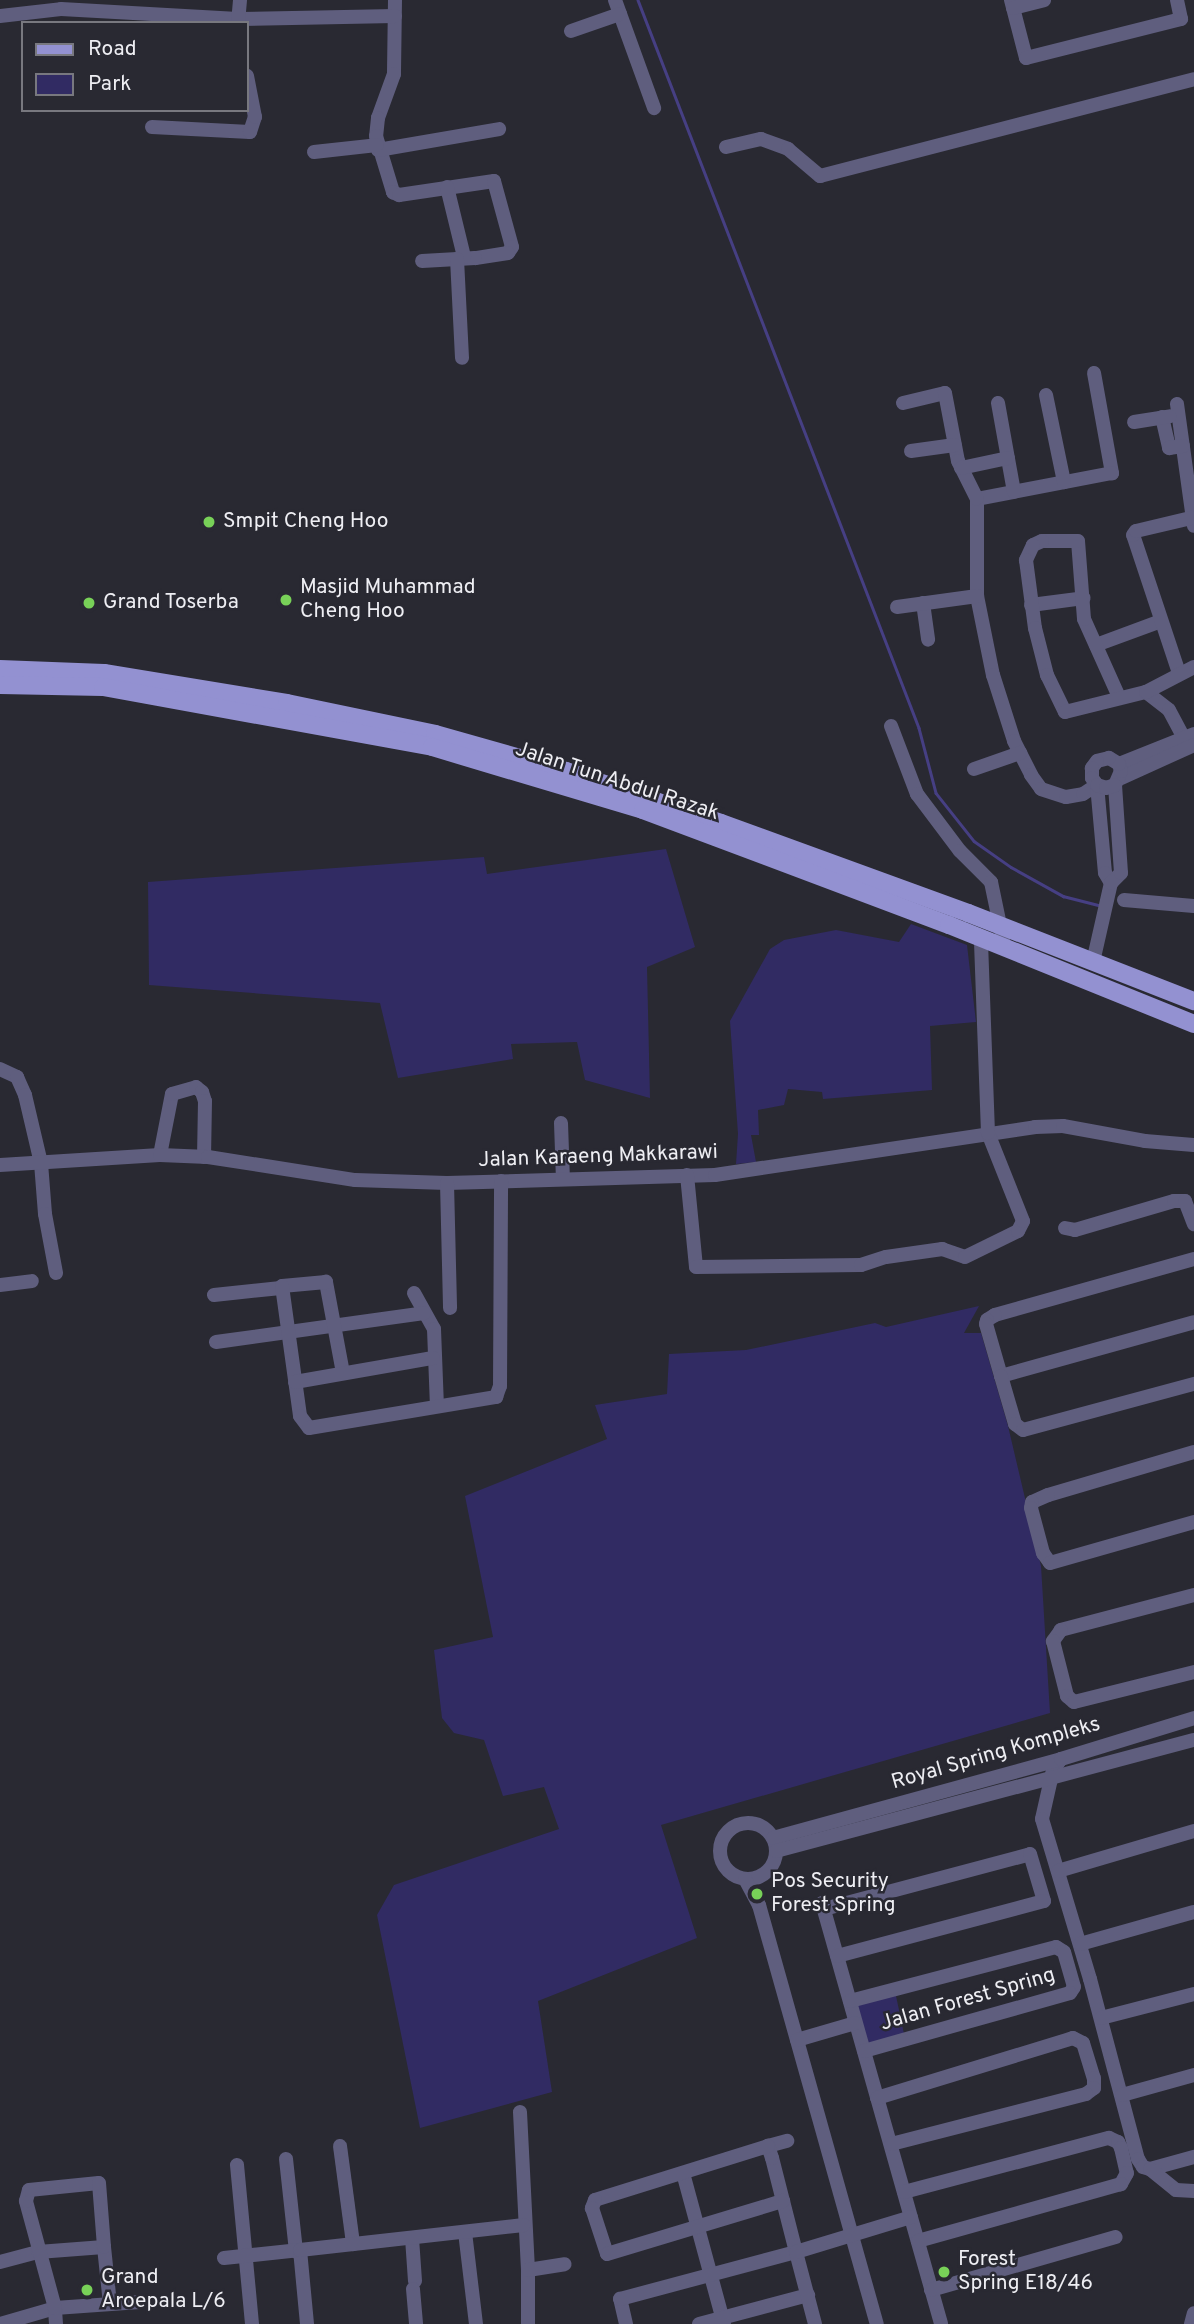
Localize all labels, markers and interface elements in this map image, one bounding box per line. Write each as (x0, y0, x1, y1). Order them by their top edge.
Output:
legend (21, 21, 248, 112)
text: Road (88, 36, 137, 63)
text: Park (88, 71, 131, 98)
place label: Smpit Cheng Hoo (223, 509, 388, 535)
marker: Smpit Cheng Hoo (201, 514, 217, 530)
place label: Masjid Muhammad Cheng Hoo (300, 575, 476, 625)
place label: Grand Toserba (103, 590, 240, 616)
marker: Masjid Muhammad Cheng Hoo (278, 592, 294, 608)
marker: Grand Toserba (81, 595, 97, 611)
street label: Jalan Tun Abdul Razak (511, 737, 723, 827)
street label: Jalan Karaeng Makkarawi (478, 1140, 718, 1174)
street label: Royal Spring Kompleks (889, 1712, 1103, 1796)
place label: Pos Security Forest Spring (771, 1869, 896, 1919)
marker: Pos Security Forest Spring (749, 1886, 765, 1902)
street label: Jalan Forest Spring (878, 1963, 1058, 2037)
place label: Forest Spring E18/46 (958, 2247, 1093, 2297)
marker: Forest Spring E18/46 (936, 2264, 952, 2280)
place label: Grand Aroepala L/6 (101, 2265, 226, 2315)
marker: Grand Aroepala L/6 (79, 2282, 95, 2298)

